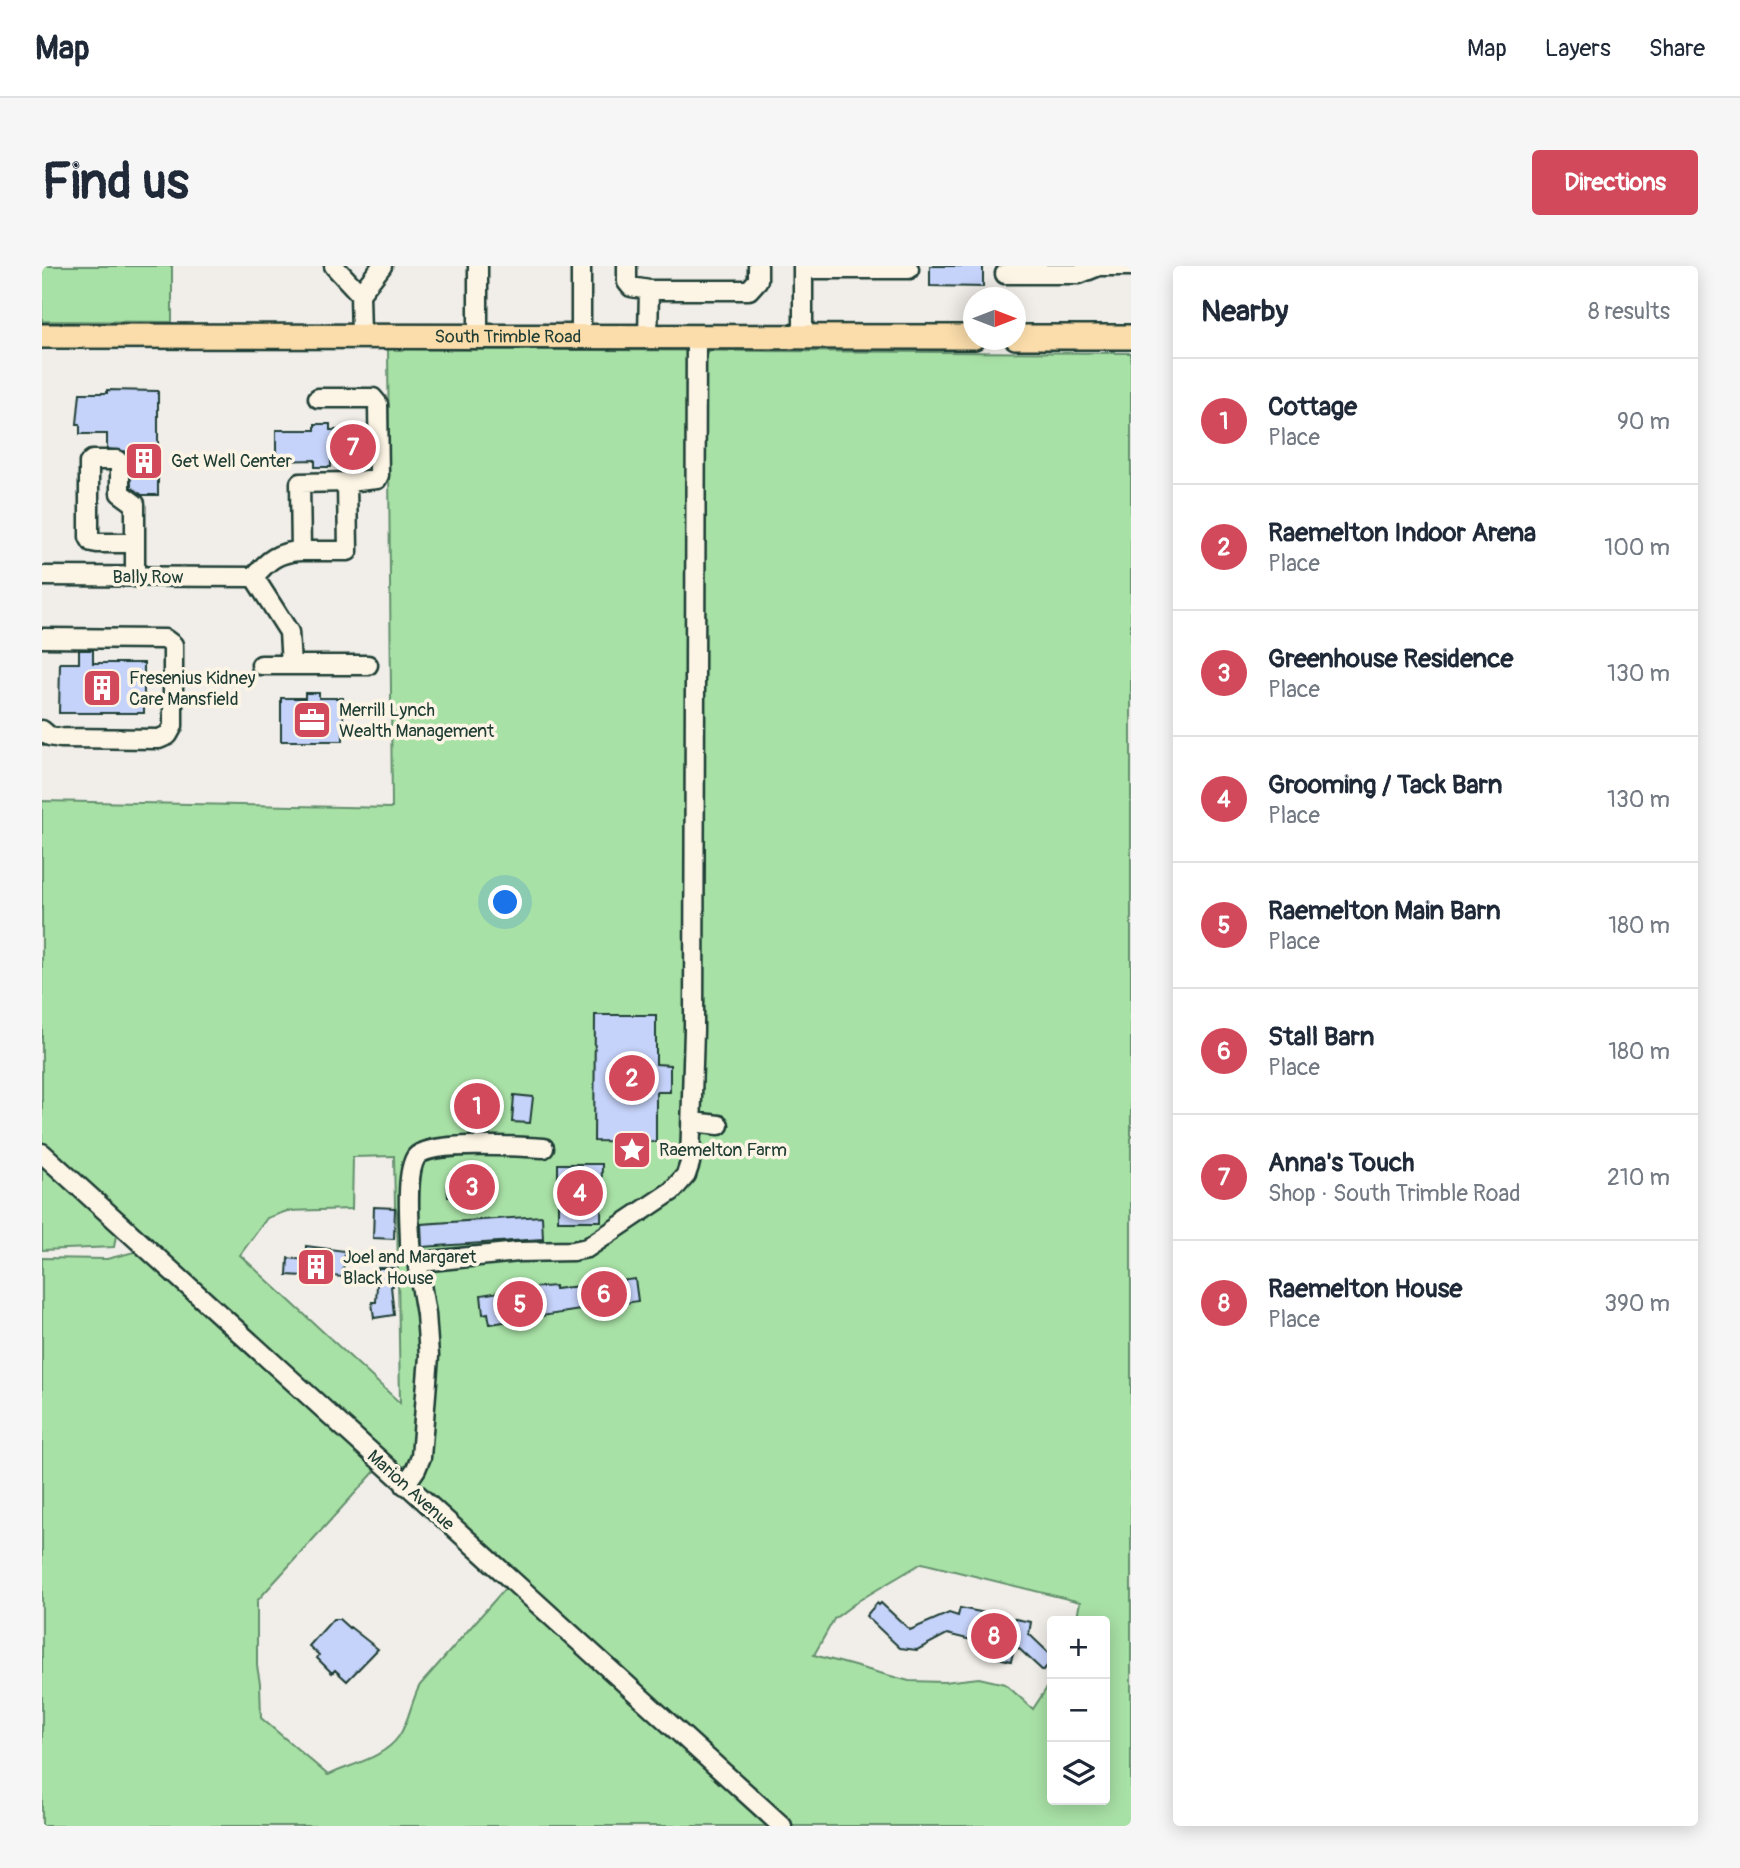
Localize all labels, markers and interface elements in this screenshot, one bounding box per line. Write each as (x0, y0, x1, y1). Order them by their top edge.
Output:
text: Map (35, 28, 90, 69)
text: Map (1467, 34, 1507, 63)
text: Layers (1545, 34, 1611, 63)
text: Share (1649, 34, 1705, 63)
button: Directions (1532, 150, 1698, 215)
text: Find us (42, 152, 189, 213)
north arrow (963, 287, 1026, 350)
text: Nearby (1201, 293, 1288, 330)
text: 8 results (1588, 297, 1670, 326)
street label: South Trimble Road (435, 325, 581, 349)
text: Cottage (1268, 391, 1357, 423)
text: 1 (1220, 407, 1229, 436)
text: 90 m (1617, 407, 1670, 436)
pin: 7 (330, 421, 376, 473)
text: Place (1268, 423, 1320, 452)
building icon: Get Well Center (123, 440, 165, 482)
place label: Get Well Center (171, 450, 292, 473)
text: Raemelton Indoor Arena (1268, 517, 1536, 549)
text: 2 (1218, 533, 1230, 562)
text: 100 m (1604, 533, 1670, 562)
text: Place (1268, 549, 1320, 578)
street label: Bally Row (113, 566, 183, 589)
text: Greenhouse Residence (1268, 643, 1513, 675)
text: 3 (1218, 659, 1230, 688)
text: 130 m (1607, 659, 1670, 688)
building icon: Fresenius Kidney Care Mansfield (81, 667, 123, 709)
place label: Fresenius Kidney Care Mansfield (129, 667, 256, 711)
text: Place (1268, 675, 1320, 704)
office icon: Merrill Lynch Wealth Management (291, 699, 333, 741)
place label: Merrill Lynch Wealth Management (339, 699, 495, 743)
text: Grooming / Tack Barn (1268, 769, 1502, 801)
text: 4 (1217, 785, 1231, 814)
text: 130 m (1607, 785, 1670, 814)
text: Place (1268, 801, 1320, 830)
your location (488, 885, 522, 919)
text: Raemelton Main Barn (1268, 895, 1501, 927)
text: 5 (1218, 911, 1230, 940)
text: 180 m (1608, 911, 1670, 940)
text: Place (1268, 927, 1320, 956)
text: Stall Barn (1268, 1021, 1375, 1053)
text: 6 (1217, 1037, 1231, 1066)
text: 180 m (1608, 1037, 1670, 1066)
pin: 2 (609, 1052, 655, 1104)
text: Place (1268, 1053, 1320, 1082)
pin: 1 (454, 1080, 500, 1132)
place icon: Raemelton Farm (611, 1129, 653, 1171)
place label: Raemelton Farm (659, 1139, 787, 1162)
text: Anna's Touch (1268, 1147, 1415, 1179)
pin: 3 (449, 1161, 495, 1213)
text: 7 (1218, 1163, 1230, 1192)
text: 210 m (1607, 1163, 1670, 1192)
pin: 4 (557, 1167, 603, 1219)
text: Shop · South Trimble Road (1268, 1179, 1520, 1208)
building icon: Joel and Margaret Black House (295, 1246, 337, 1288)
place label: Joel and Margaret Black House (343, 1246, 477, 1290)
pin: 6 (581, 1268, 627, 1320)
text: Raemelton House (1268, 1273, 1462, 1305)
pin: 5 (497, 1278, 543, 1330)
text: 8 (1218, 1289, 1230, 1318)
text: 390 m (1604, 1289, 1670, 1318)
text: Place (1268, 1305, 1320, 1334)
street label: Marion Avenue (362, 1445, 459, 1536)
pin: 8 (971, 1610, 1017, 1662)
map controls (1047, 1616, 1110, 1805)
button: + (1047, 1616, 1110, 1679)
button: − (1047, 1679, 1110, 1742)
button: layers (1047, 1742, 1110, 1805)

